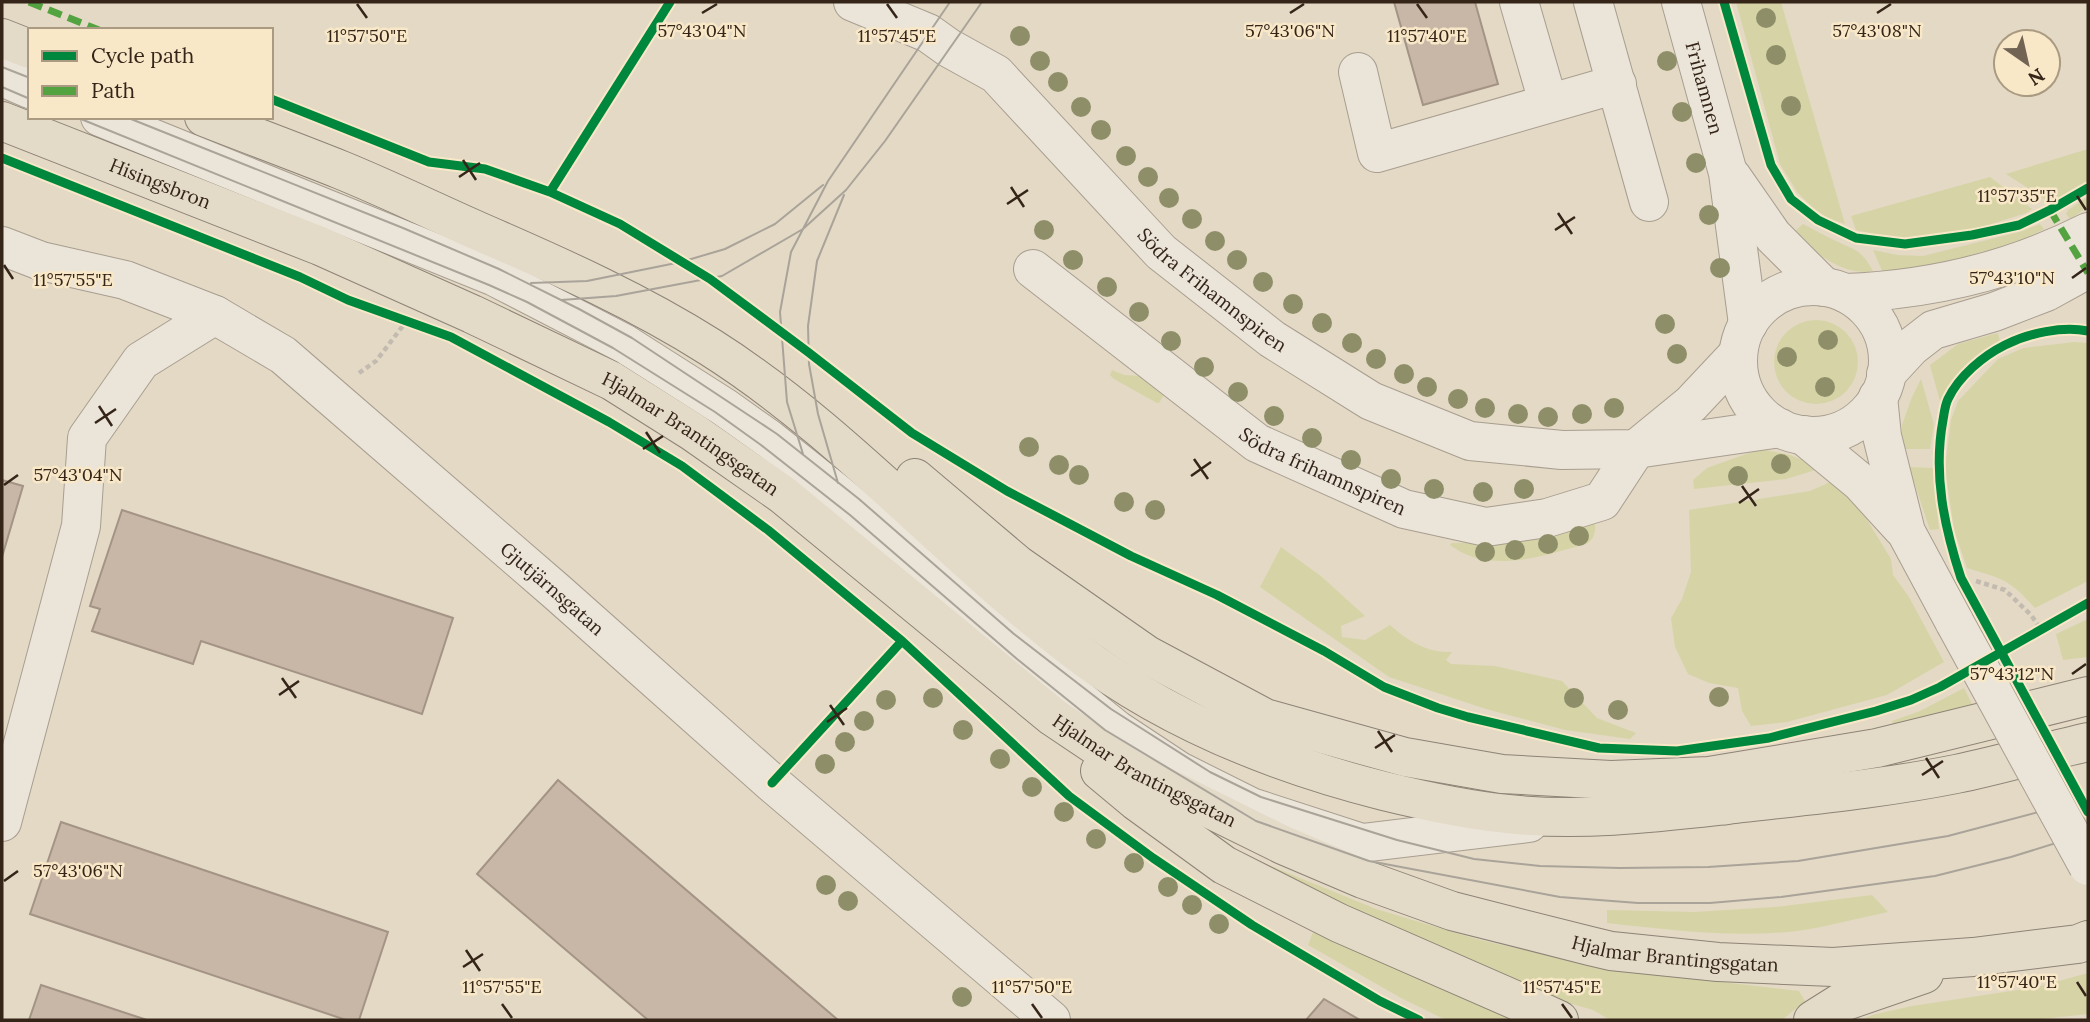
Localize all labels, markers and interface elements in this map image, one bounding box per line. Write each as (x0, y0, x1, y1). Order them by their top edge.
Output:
text: 57°43'04"N (657, 19, 747, 42)
text: 57°43'06"N (1245, 19, 1335, 42)
text: 57°43'08"N (1832, 19, 1922, 42)
text: 11°57'50"E (327, 24, 407, 47)
text: 11°57'45"E (858, 24, 936, 47)
text: 11°57'40"E (1387, 24, 1467, 47)
legend (28, 28, 273, 119)
north arrow (1992, 28, 2062, 98)
street label: Frihamnen (1680, 39, 1729, 137)
text: Cycle path (91, 42, 194, 69)
text: N (2023, 63, 2049, 91)
text: Path (91, 77, 135, 104)
street label: Hisingsbron (106, 152, 214, 214)
text: 11°57'35"E (1977, 184, 2057, 207)
street label: Södra Frihamnspiren (1132, 223, 1291, 357)
text: 57°43'10"N (1969, 266, 2055, 289)
text: 11°57'55"E (33, 268, 113, 291)
street label: Hjalmar Brantingsgatan (598, 366, 784, 501)
street label: Södra frihamnspiren (1234, 422, 1410, 520)
text: 57°43'04"N (33, 463, 123, 486)
street label: Gjutjärnsgatan (496, 537, 610, 641)
text: 57°43'12"N (1970, 662, 2054, 685)
street label: Hjalmar Brantingsgatan (1048, 708, 1241, 832)
text: 57°43'06"N (33, 859, 123, 882)
street label: Hjalmar Brantingsgatan (1569, 930, 1779, 977)
text: 11°57'40"E (1977, 970, 2057, 993)
text: 11°57'55"E (462, 975, 542, 998)
text: 11°57'50"E (992, 975, 1072, 998)
text: 11°57'45"E (1523, 975, 1601, 998)

